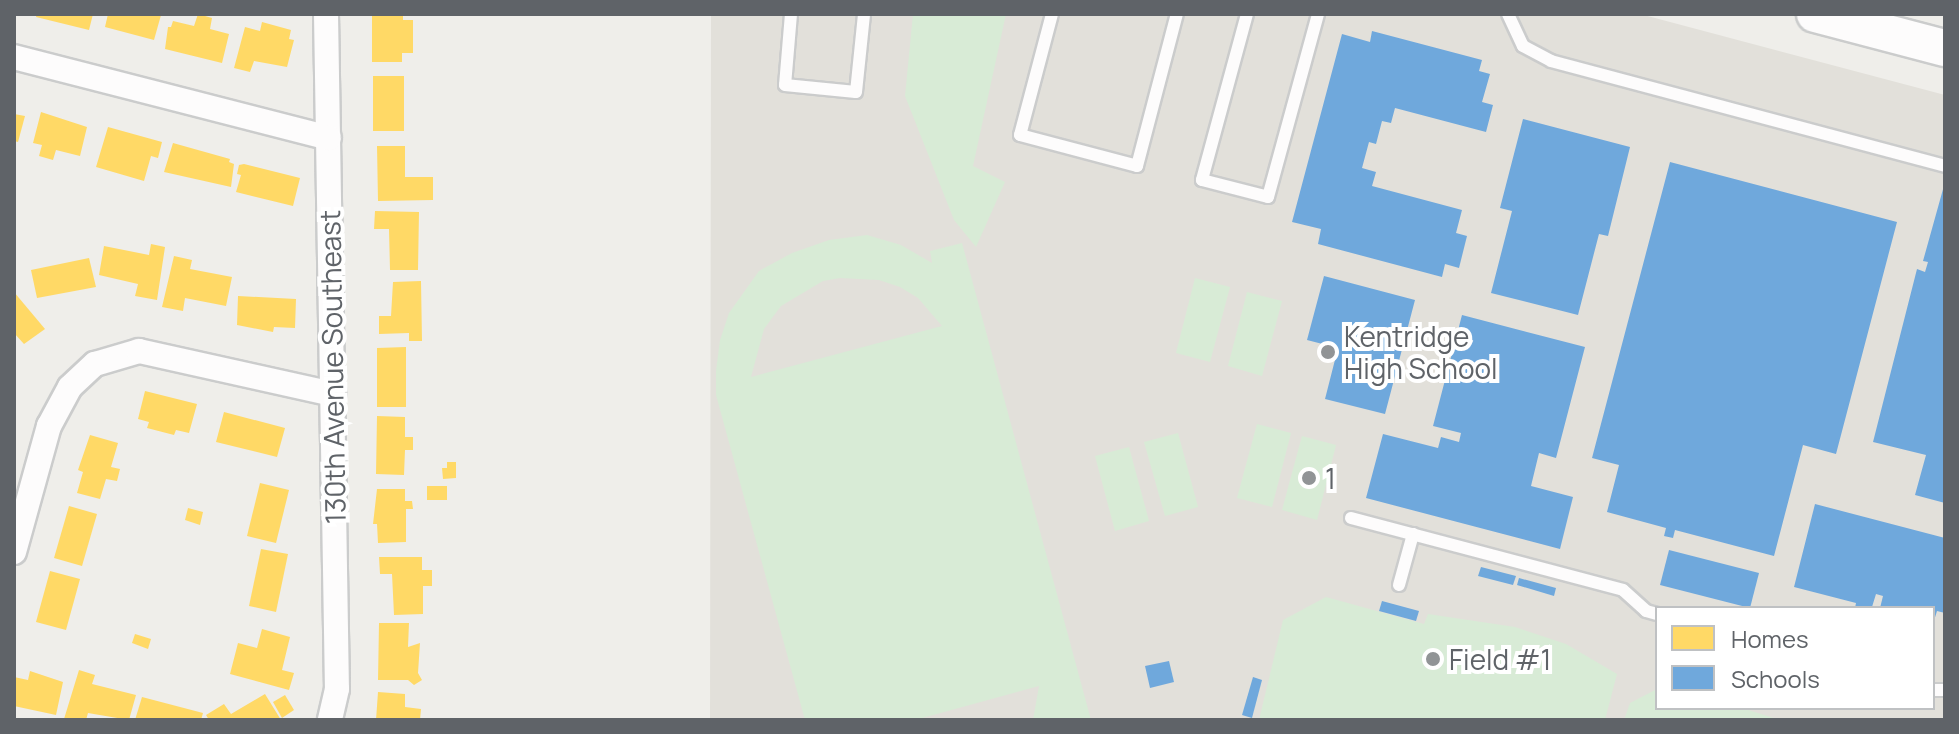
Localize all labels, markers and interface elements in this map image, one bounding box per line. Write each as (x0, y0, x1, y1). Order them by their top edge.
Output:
street label: 130th Avenue Southeast (312, 210, 352, 524)
place label: Kentridge High School (1344, 319, 1498, 385)
marker: Kentridge High School (1319, 343, 1337, 361)
place label: 1 (1325, 461, 1336, 495)
marker: 1 (1300, 469, 1318, 487)
legend (1655, 606, 1935, 710)
text: Homes (1731, 622, 1809, 655)
place label: Field #1 (1449, 642, 1551, 676)
marker: Field #1 (1424, 650, 1442, 668)
text: Schools (1731, 662, 1820, 695)

